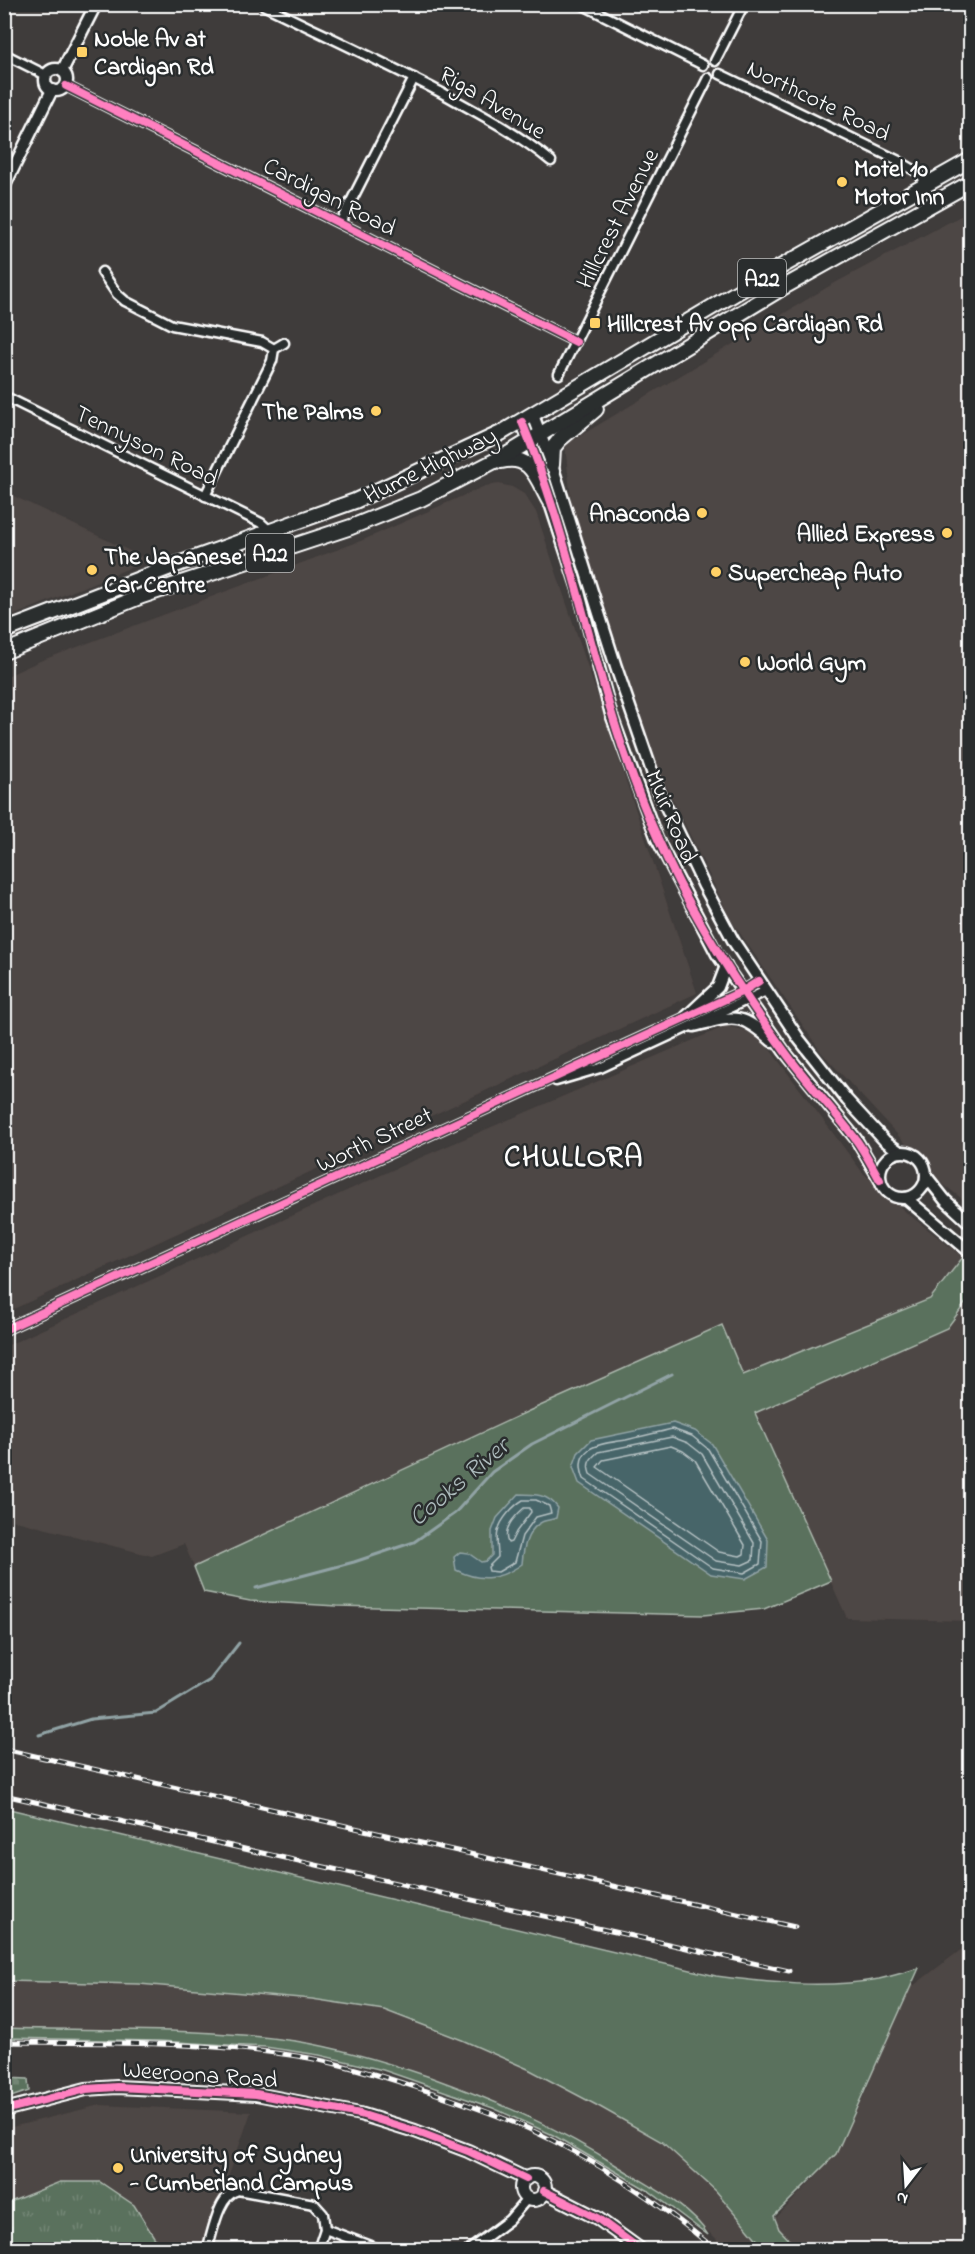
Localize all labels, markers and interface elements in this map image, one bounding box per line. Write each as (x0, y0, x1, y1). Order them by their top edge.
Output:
place label: Noble Av at Cardigan Rd (94, 23, 214, 87)
marker: Noble Av at Cardigan Rd (75, 45, 89, 59)
street label: Northcote Road (740, 52, 896, 152)
street label: Riga Avenue (432, 58, 552, 150)
street label: Hillcrest Avenue (569, 143, 670, 295)
street label: Cardigan Road (256, 150, 402, 247)
place label: Motel 10 Motor Inn (854, 153, 945, 216)
marker: Motel 10 Motor Inn (835, 175, 849, 189)
road number: A22 (738, 259, 786, 297)
place label: Hillcrest Av opp Cardigan Rd (607, 308, 883, 344)
marker: Hillcrest Av opp Cardigan Rd (588, 316, 602, 330)
place label: The Palms (262, 396, 364, 431)
street label: Tennyson Road (68, 397, 224, 498)
marker: The Palms (369, 404, 383, 418)
street label: Hume Highway (358, 420, 504, 516)
place label: Anaconda (589, 498, 690, 533)
marker: Anaconda (695, 506, 709, 520)
place label: Allied Express (797, 518, 935, 553)
marker: Allied Express (940, 526, 954, 540)
road number: A22 (246, 534, 294, 572)
place label: The Japanese Car Centre (104, 541, 243, 604)
place label: Supercheap Auto (728, 557, 902, 592)
marker: The Japanese Car Centre (85, 563, 99, 577)
marker: Supercheap Auto (709, 565, 723, 579)
place label: World Gym (757, 647, 866, 683)
marker: World Gym (738, 655, 752, 669)
street label: Muir Road (634, 765, 705, 869)
street label: Worth Street (311, 1099, 439, 1183)
district label: CHULLORA (504, 1137, 644, 1181)
water label: Cooks River (401, 1428, 521, 1537)
street label: Weeroona Road (121, 2054, 279, 2099)
place label: University of Sydney - Cumberland Campus (129, 2139, 353, 2202)
north arrow (876, 2155, 936, 2215)
marker: University of Sydney - Cumberland Campus (111, 2161, 125, 2175)
text: N (893, 2184, 911, 2210)

